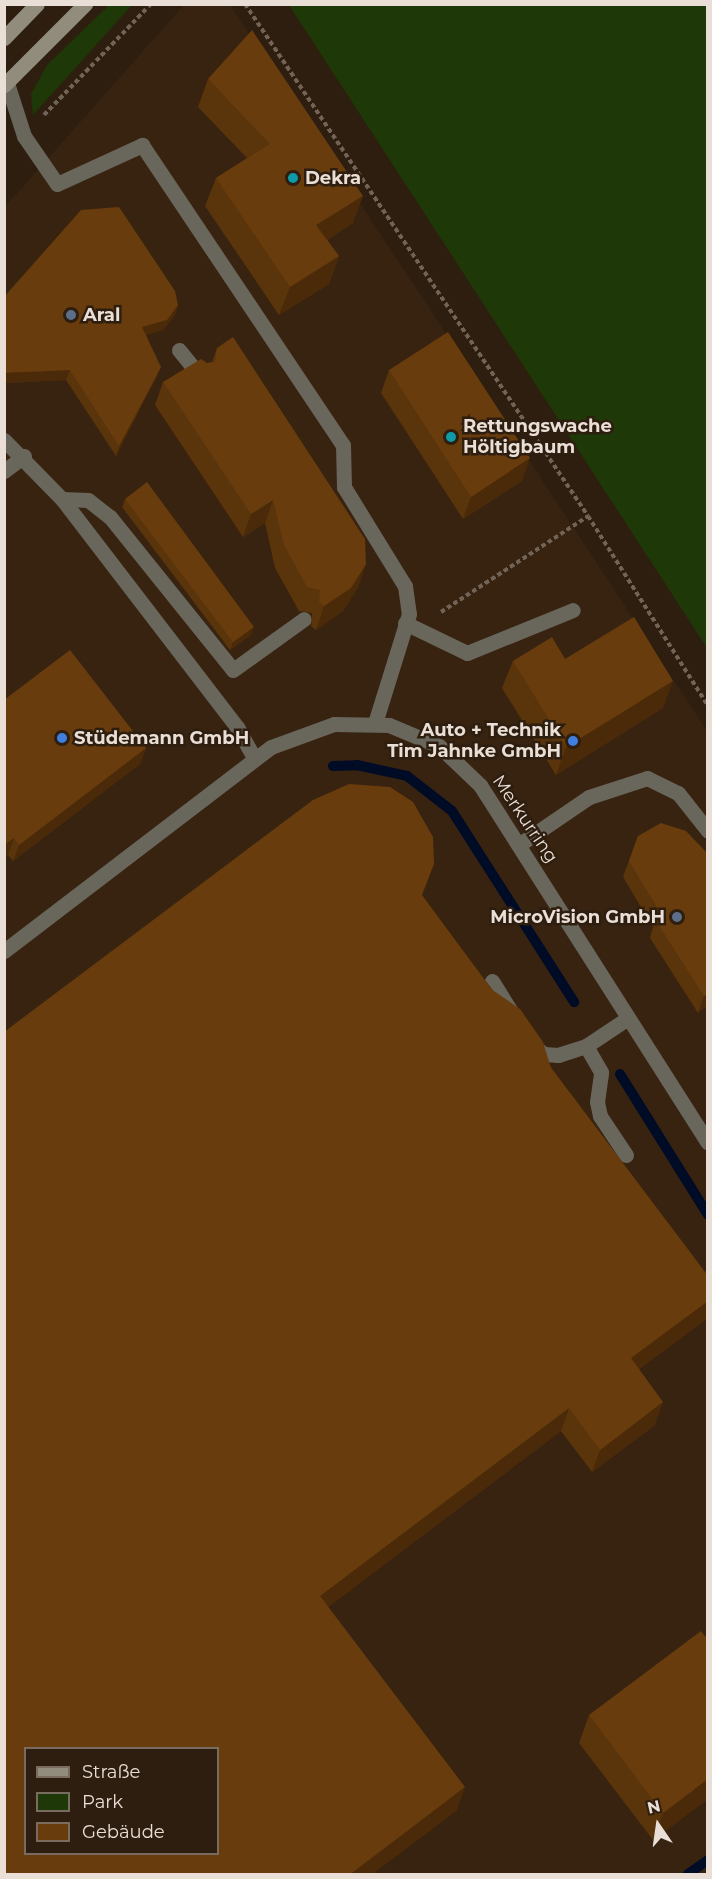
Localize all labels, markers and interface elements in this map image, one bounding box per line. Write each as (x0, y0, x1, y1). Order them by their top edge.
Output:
place label: Dekra (305, 167, 361, 189)
marker: Dekra (286, 171, 300, 185)
place label: Aral (83, 304, 120, 326)
marker: Aral (64, 308, 78, 322)
place label: Rettungswache Höltigbaum (463, 416, 612, 458)
marker: Rettungswache Höltigbaum (444, 430, 458, 444)
place label: Auto + Technik Tim Jahnke GmbH (387, 720, 561, 762)
place label: Stüdemann GmbH (74, 727, 249, 749)
marker: Stüdemann GmbH (55, 731, 69, 745)
marker: Auto + Technik Tim Jahnke GmbH (566, 734, 580, 748)
street label: Merkurring (488, 771, 562, 867)
place label: MicroVision GmbH (490, 906, 665, 928)
marker: MicroVision GmbH (670, 910, 684, 924)
legend (24, 1747, 219, 1855)
text: Straße (82, 1761, 140, 1783)
text: Park (82, 1791, 123, 1813)
north arrow (628, 1795, 688, 1855)
text: N (645, 1796, 662, 1818)
text: Gebäude (82, 1821, 165, 1843)

